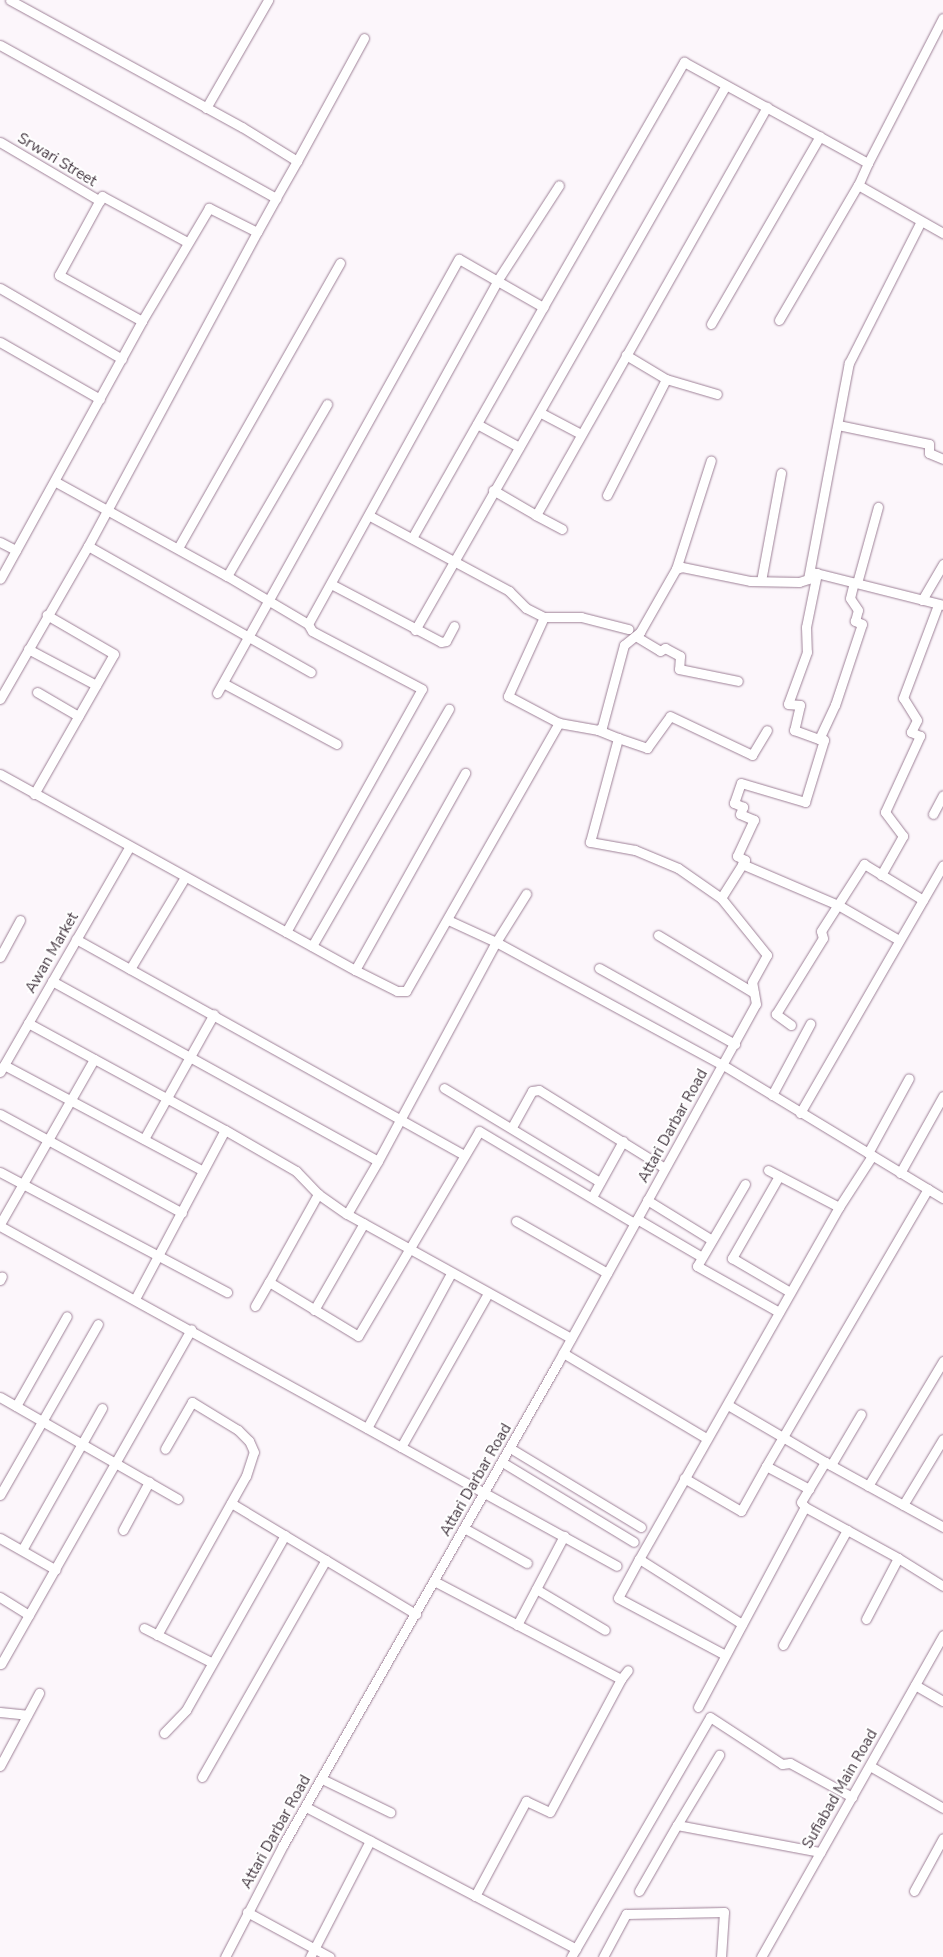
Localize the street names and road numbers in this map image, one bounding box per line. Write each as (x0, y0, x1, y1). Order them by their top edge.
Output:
street label: Srwari Street (14, 129, 100, 191)
street label: Awan Market (22, 910, 82, 996)
street label: Attari Darbar Road (634, 1066, 712, 1186)
street label: Attari Darbar Road (436, 1421, 516, 1539)
street label: Sufiabad Main Road (799, 1726, 881, 1852)
street label: Attari Darbar Road (237, 1772, 315, 1892)

